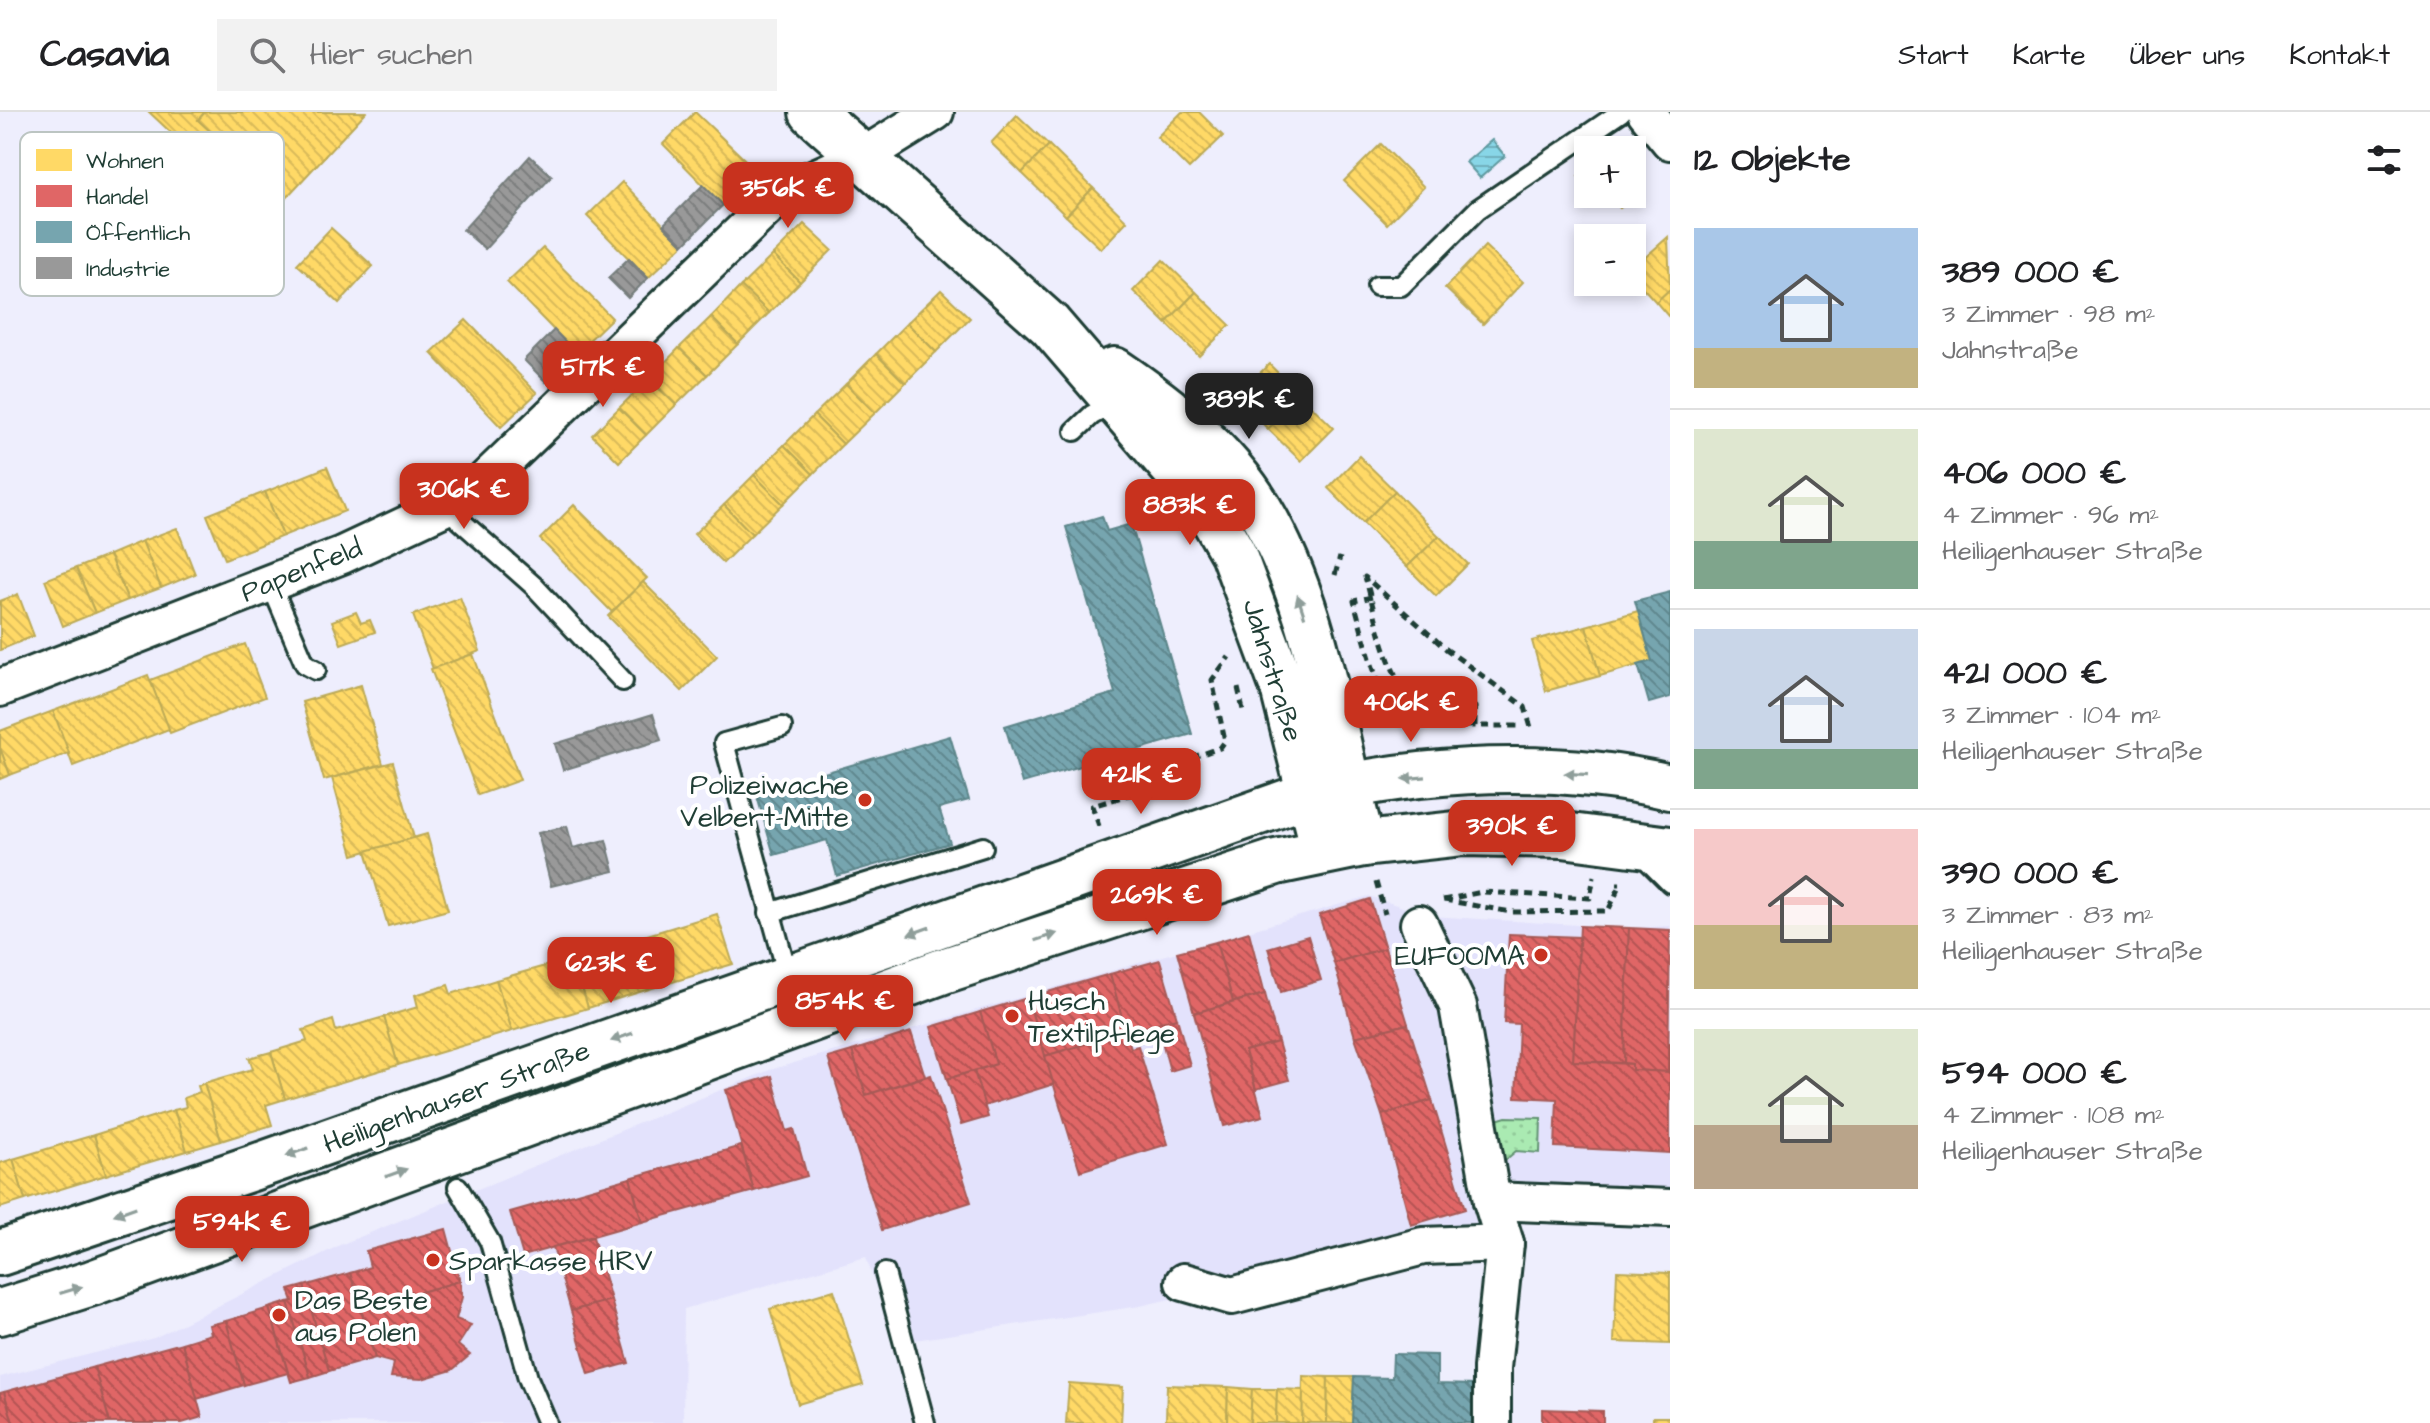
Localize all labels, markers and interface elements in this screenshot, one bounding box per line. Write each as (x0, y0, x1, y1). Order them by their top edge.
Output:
search box (217, 19, 777, 91)
text: Casavia (40, 29, 169, 81)
icon: search (245, 33, 289, 77)
text: Hier suchen (309, 34, 472, 76)
text: Start (1898, 36, 1969, 75)
text: Karte (2013, 36, 2086, 75)
text: Über uns (2130, 36, 2245, 75)
text: Kontakt (2289, 36, 2390, 75)
legend (20, 132, 284, 296)
map controls (1574, 136, 1646, 296)
button: + (1574, 136, 1646, 208)
text: 12 Objekte (1694, 136, 1851, 184)
icon: filters (2362, 138, 2406, 182)
text: Wohnen (86, 146, 164, 177)
pin: 356K € (723, 162, 853, 230)
text: 356K € (741, 170, 835, 206)
text: Handel (86, 182, 148, 213)
text: Öffentlich (86, 218, 190, 249)
button: − (1574, 224, 1646, 296)
text: 389 000 € (1942, 248, 2119, 296)
text: Industrie (86, 254, 170, 285)
icon: home (1758, 260, 1854, 356)
text: 3 Zimmer · 98 m² (1942, 296, 2155, 332)
text: Jahnstraße (1942, 332, 2079, 368)
pin: 517K € (538, 341, 668, 409)
text: 517K € (561, 349, 645, 385)
pin: 389K € (1184, 373, 1314, 441)
text: 389K € (1203, 381, 1295, 417)
text: 406 000 € (1942, 449, 2127, 497)
icon: home (1758, 461, 1854, 557)
pin: 306K € (399, 463, 529, 531)
text: 306K € (418, 471, 510, 507)
pin: 883K € (1125, 479, 1255, 547)
text: 883K € (1143, 487, 1237, 523)
text: 4 Zimmer · 96 m² (1942, 497, 2159, 533)
street label: Papenfeld (235, 528, 368, 612)
text: Heiligenhauser Straße (1942, 533, 2203, 569)
street label: Jahnstraße (1232, 594, 1313, 746)
one-way arrow (1295, 594, 1307, 618)
text: 421 000 € (1942, 649, 2108, 697)
icon: home (1758, 661, 1854, 757)
pin: 406K € (1346, 676, 1476, 744)
text: 406K € (1362, 684, 1460, 720)
text: 3 Zimmer · 104 m² (1942, 697, 2161, 733)
text: Heiligenhauser Straße (1942, 733, 2203, 769)
pin: 421K € (1076, 748, 1206, 816)
text: 421K € (1100, 756, 1182, 792)
place label: Polizeiwache Velbert-Mitte (680, 766, 849, 837)
one-way arrow (1563, 767, 1588, 780)
one-way arrow (1401, 771, 1426, 784)
marker: Polizeiwache Velbert-Mitte (856, 791, 874, 809)
pin: 390K € (1447, 800, 1577, 868)
text: 390K € (1466, 808, 1558, 844)
text: 390 000 € (1942, 849, 2119, 897)
icon: home (1758, 861, 1854, 957)
pin: 269K € (1092, 869, 1222, 937)
text: 269K € (1111, 877, 1203, 913)
text: 3 Zimmer · 83 m² (1942, 897, 2154, 933)
one-way arrow (907, 926, 931, 938)
one-way arrow (1035, 931, 1059, 943)
text: Heiligenhauser Straße (1942, 933, 2203, 969)
pin: 623K € (546, 937, 676, 1005)
place label: EUFOOMA (1395, 937, 1525, 976)
text: 623K € (565, 945, 657, 981)
marker: EUFOOMA (1532, 946, 1550, 964)
pin: 854K € (780, 975, 910, 1043)
place label: Husch Textilpflege (1028, 982, 1175, 1054)
text: 854K € (795, 983, 895, 1019)
marker: Husch Textilpflege (1003, 1007, 1021, 1025)
street label: Heiligenhauser Straße (318, 1031, 595, 1165)
one-way arrow (609, 1031, 633, 1044)
text: 594 000 € (1942, 1049, 2127, 1097)
icon: home (1758, 1061, 1854, 1157)
text: 4 Zimmer · 108 m² (1942, 1097, 2165, 1133)
text: Heiligenhauser Straße (1942, 1133, 2203, 1169)
one-way arrow (285, 1146, 309, 1159)
one-way arrow (384, 1166, 408, 1179)
pin: 594K € (177, 1196, 307, 1264)
text: 594K € (193, 1204, 291, 1240)
one-way arrow (113, 1206, 137, 1218)
place label: Sparkasse HRV (449, 1242, 653, 1281)
marker: Sparkasse HRV (424, 1251, 442, 1269)
place label: Das Beste aus Polen (295, 1281, 428, 1352)
one-way arrow (59, 1283, 83, 1296)
marker: Das Beste aus Polen (270, 1306, 288, 1324)

